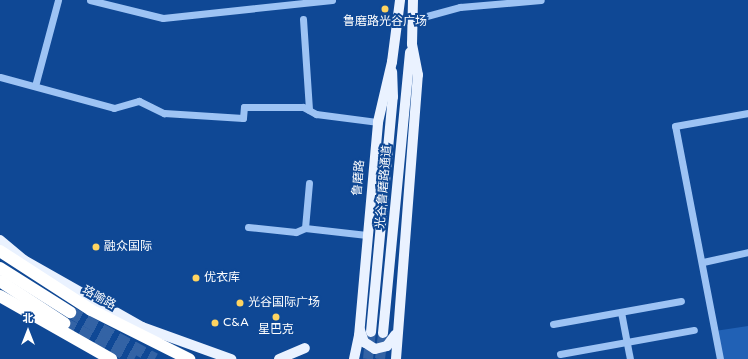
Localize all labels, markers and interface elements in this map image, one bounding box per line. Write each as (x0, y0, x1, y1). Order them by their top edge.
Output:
marker: 鲁磨路光谷广场 (380, 4, 390, 14)
place label: 鲁磨路光谷广场 (343, 15, 427, 29)
street label: 光谷鲁磨路通道 (373, 145, 395, 229)
street label: 鲁磨路 (350, 159, 368, 197)
place label: 融众国际 (104, 240, 152, 254)
marker: 融众国际 (91, 242, 101, 252)
place label: 优衣库 (204, 271, 240, 285)
marker: 优衣库 (191, 273, 201, 283)
street label: 珞喻路 (80, 283, 118, 313)
place label: 光谷国际广场 (248, 296, 320, 310)
marker: 光谷国际广场 (235, 298, 245, 308)
north arrow (8, 311, 48, 351)
text: 北 (23, 312, 34, 325)
marker: 星巴克 (271, 312, 281, 322)
place label: C&A (223, 316, 249, 330)
marker: C&A (210, 318, 220, 328)
place label: 星巴克 (258, 323, 294, 337)

